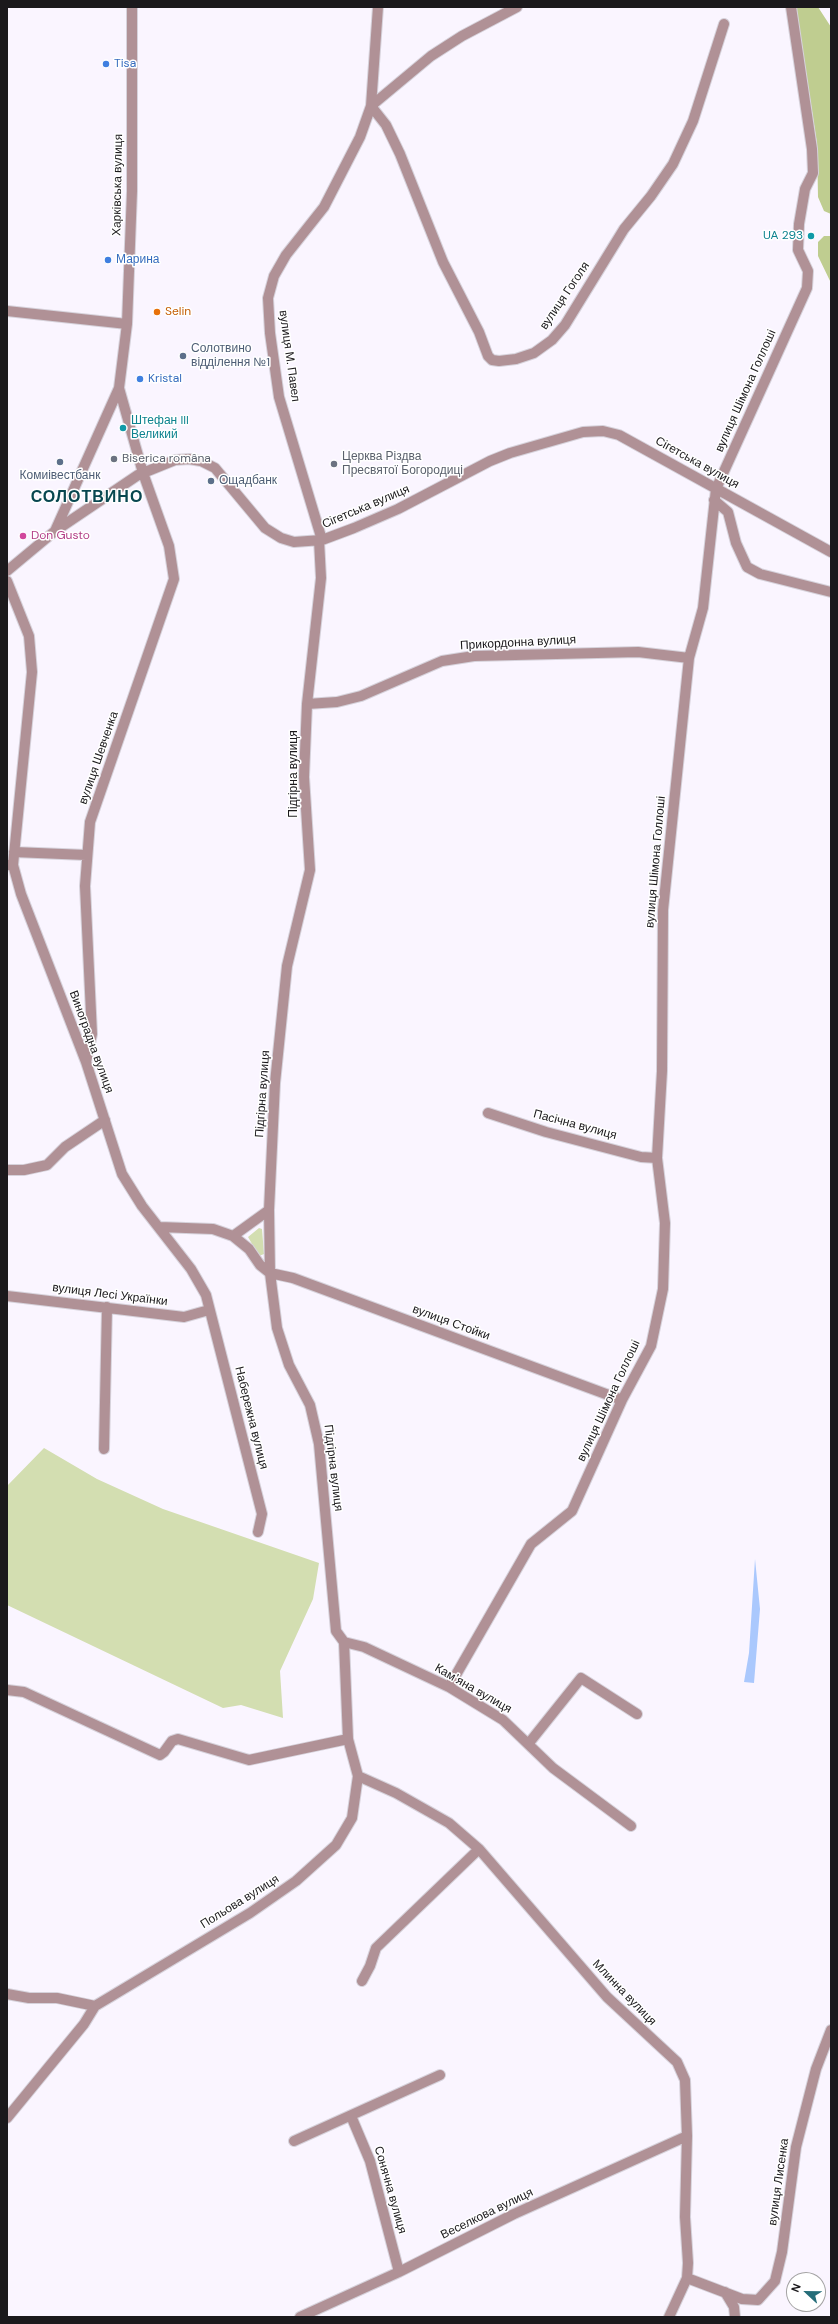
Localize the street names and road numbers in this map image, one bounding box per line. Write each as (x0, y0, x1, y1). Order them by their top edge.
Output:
street label: Харківська вулиця (110, 134, 126, 236)
street label: вулиця Гоголя (537, 259, 593, 333)
street label: вулиця М. Павел (275, 309, 303, 403)
street label: вулиця Шімона Голлоші (712, 328, 780, 454)
street label: Сігетська вулиця (653, 434, 741, 492)
street label: Сігетська вулиця (320, 482, 412, 532)
street label: Прикордонна вулиця (460, 633, 576, 653)
street label: вулиця Шевченка (76, 710, 122, 806)
street label: Підгірна вулиця (287, 730, 301, 818)
street label: вулиця Шімона Голлоші (643, 795, 669, 929)
street label: Виноградна вулиця (66, 989, 116, 1095)
street label: Підгірна вулиця (253, 1050, 273, 1138)
street label: Пасічна вулиця (532, 1107, 618, 1143)
street label: вулиця Лесі Українки (51, 1281, 169, 1309)
street label: вулиця Стойки (410, 1302, 492, 1344)
street label: вулиця Шімона Голлоші (574, 1338, 644, 1464)
street label: Набережна вулиця (231, 1365, 271, 1471)
street label: Підгірна вулиця (321, 1424, 345, 1512)
street label: Камʼяна вулиця (432, 1661, 514, 1717)
street label: Польова вулиця (198, 1872, 282, 1932)
street label: Млинна вулиця (589, 1957, 659, 2029)
street label: вулиця Лисенка (766, 2137, 792, 2227)
street label: Сонячна вулиця (371, 2145, 409, 2235)
street label: Веселкова вулиця (438, 2185, 536, 2243)

